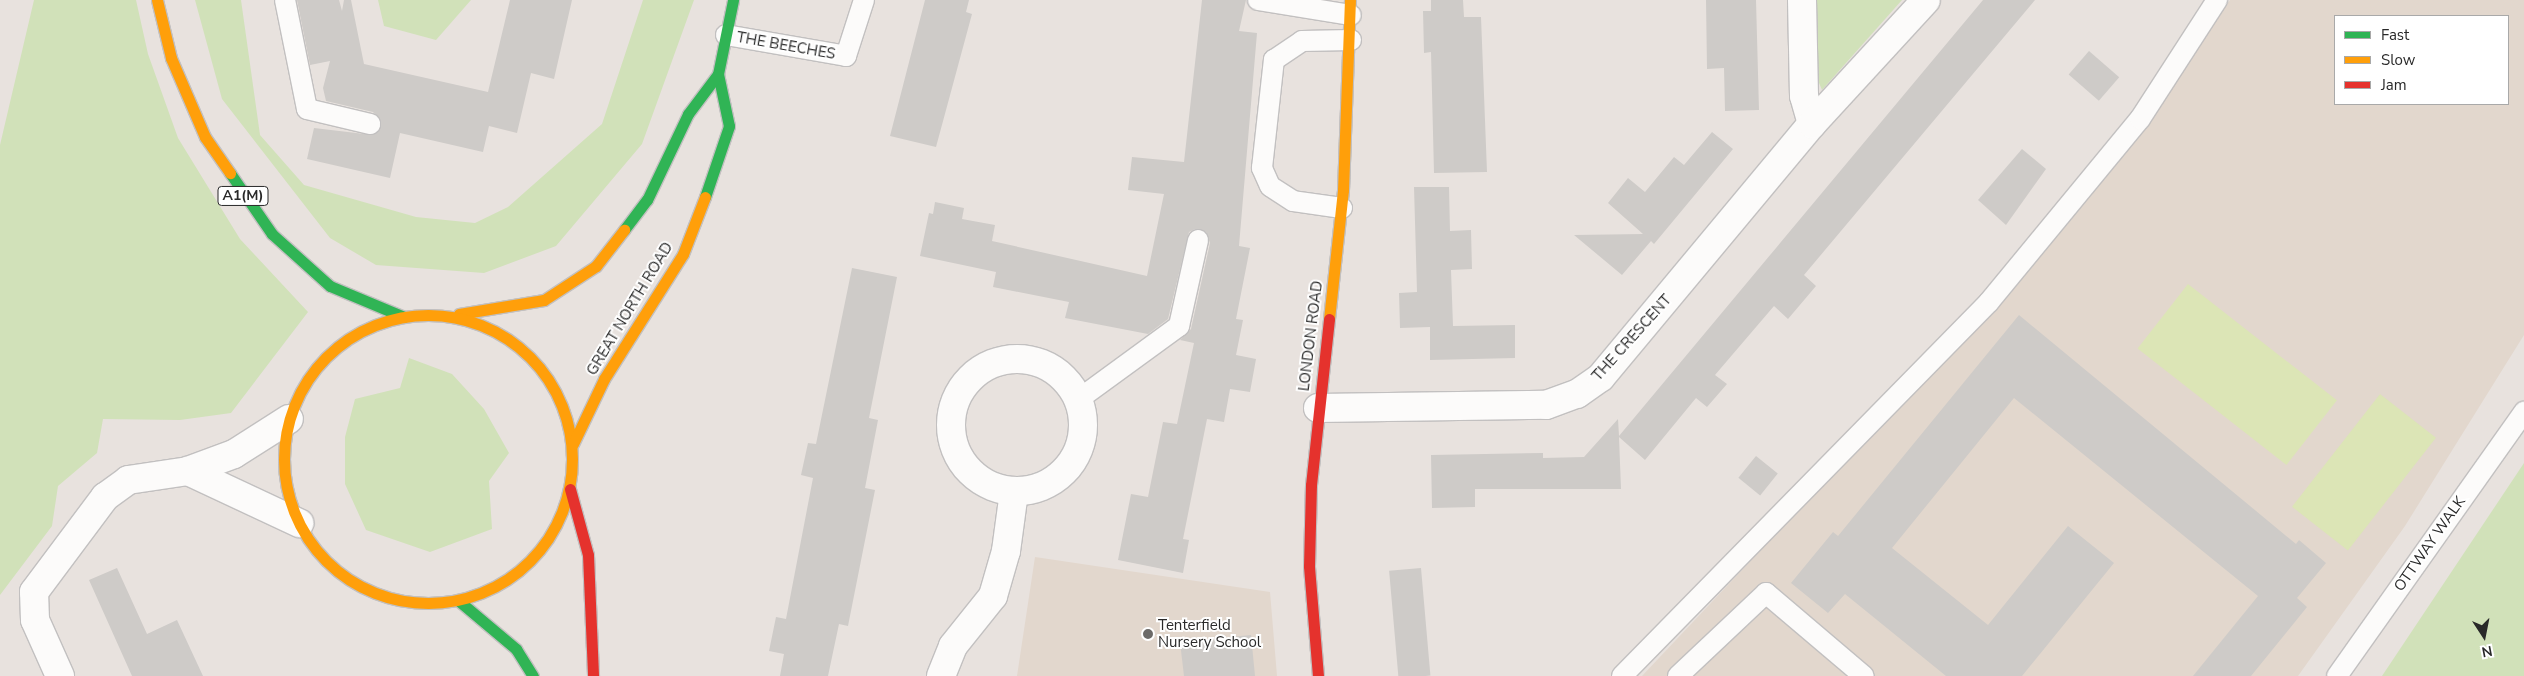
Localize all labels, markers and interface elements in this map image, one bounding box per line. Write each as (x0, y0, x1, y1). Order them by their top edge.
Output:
legend (2334, 15, 2509, 105)
text: Fast (2381, 25, 2409, 45)
street label: THE BEECHES (735, 28, 837, 64)
text: Slow (2381, 50, 2415, 70)
text: Jam (2381, 75, 2407, 95)
road number: A1(M) (217, 185, 269, 208)
street label: GREAT NORTH ROAD (583, 239, 677, 379)
street label: LONDON ROAD (1295, 280, 1327, 392)
street label: THE CRESCENT (1589, 291, 1675, 385)
street label: OTTWAY WALK (2391, 493, 2469, 595)
north arrow (2459, 611, 2509, 661)
place label: Tenterfield Nursery School (1158, 616, 1261, 651)
marker: Tenterfield Nursery School (1142, 628, 1154, 640)
text: N (2480, 641, 2494, 662)

